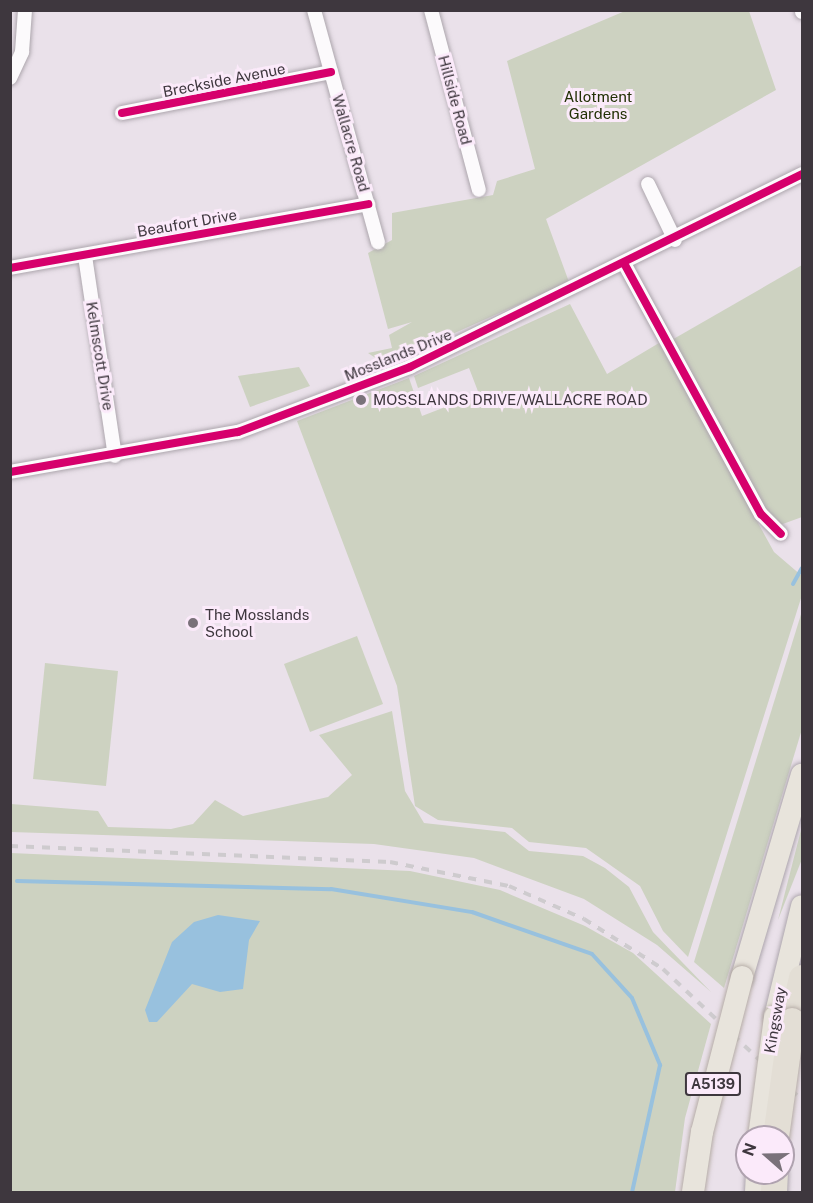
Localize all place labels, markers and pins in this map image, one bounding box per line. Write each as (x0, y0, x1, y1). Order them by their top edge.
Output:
place label: MOSSLANDS DRIVE/WALLACRE ROAD (373, 391, 648, 409)
marker: MOSSLANDS DRIVE/WALLACRE ROAD (354, 393, 368, 407)
place label: The Mosslands School (205, 605, 309, 640)
marker: The Mosslands School (186, 616, 200, 630)

